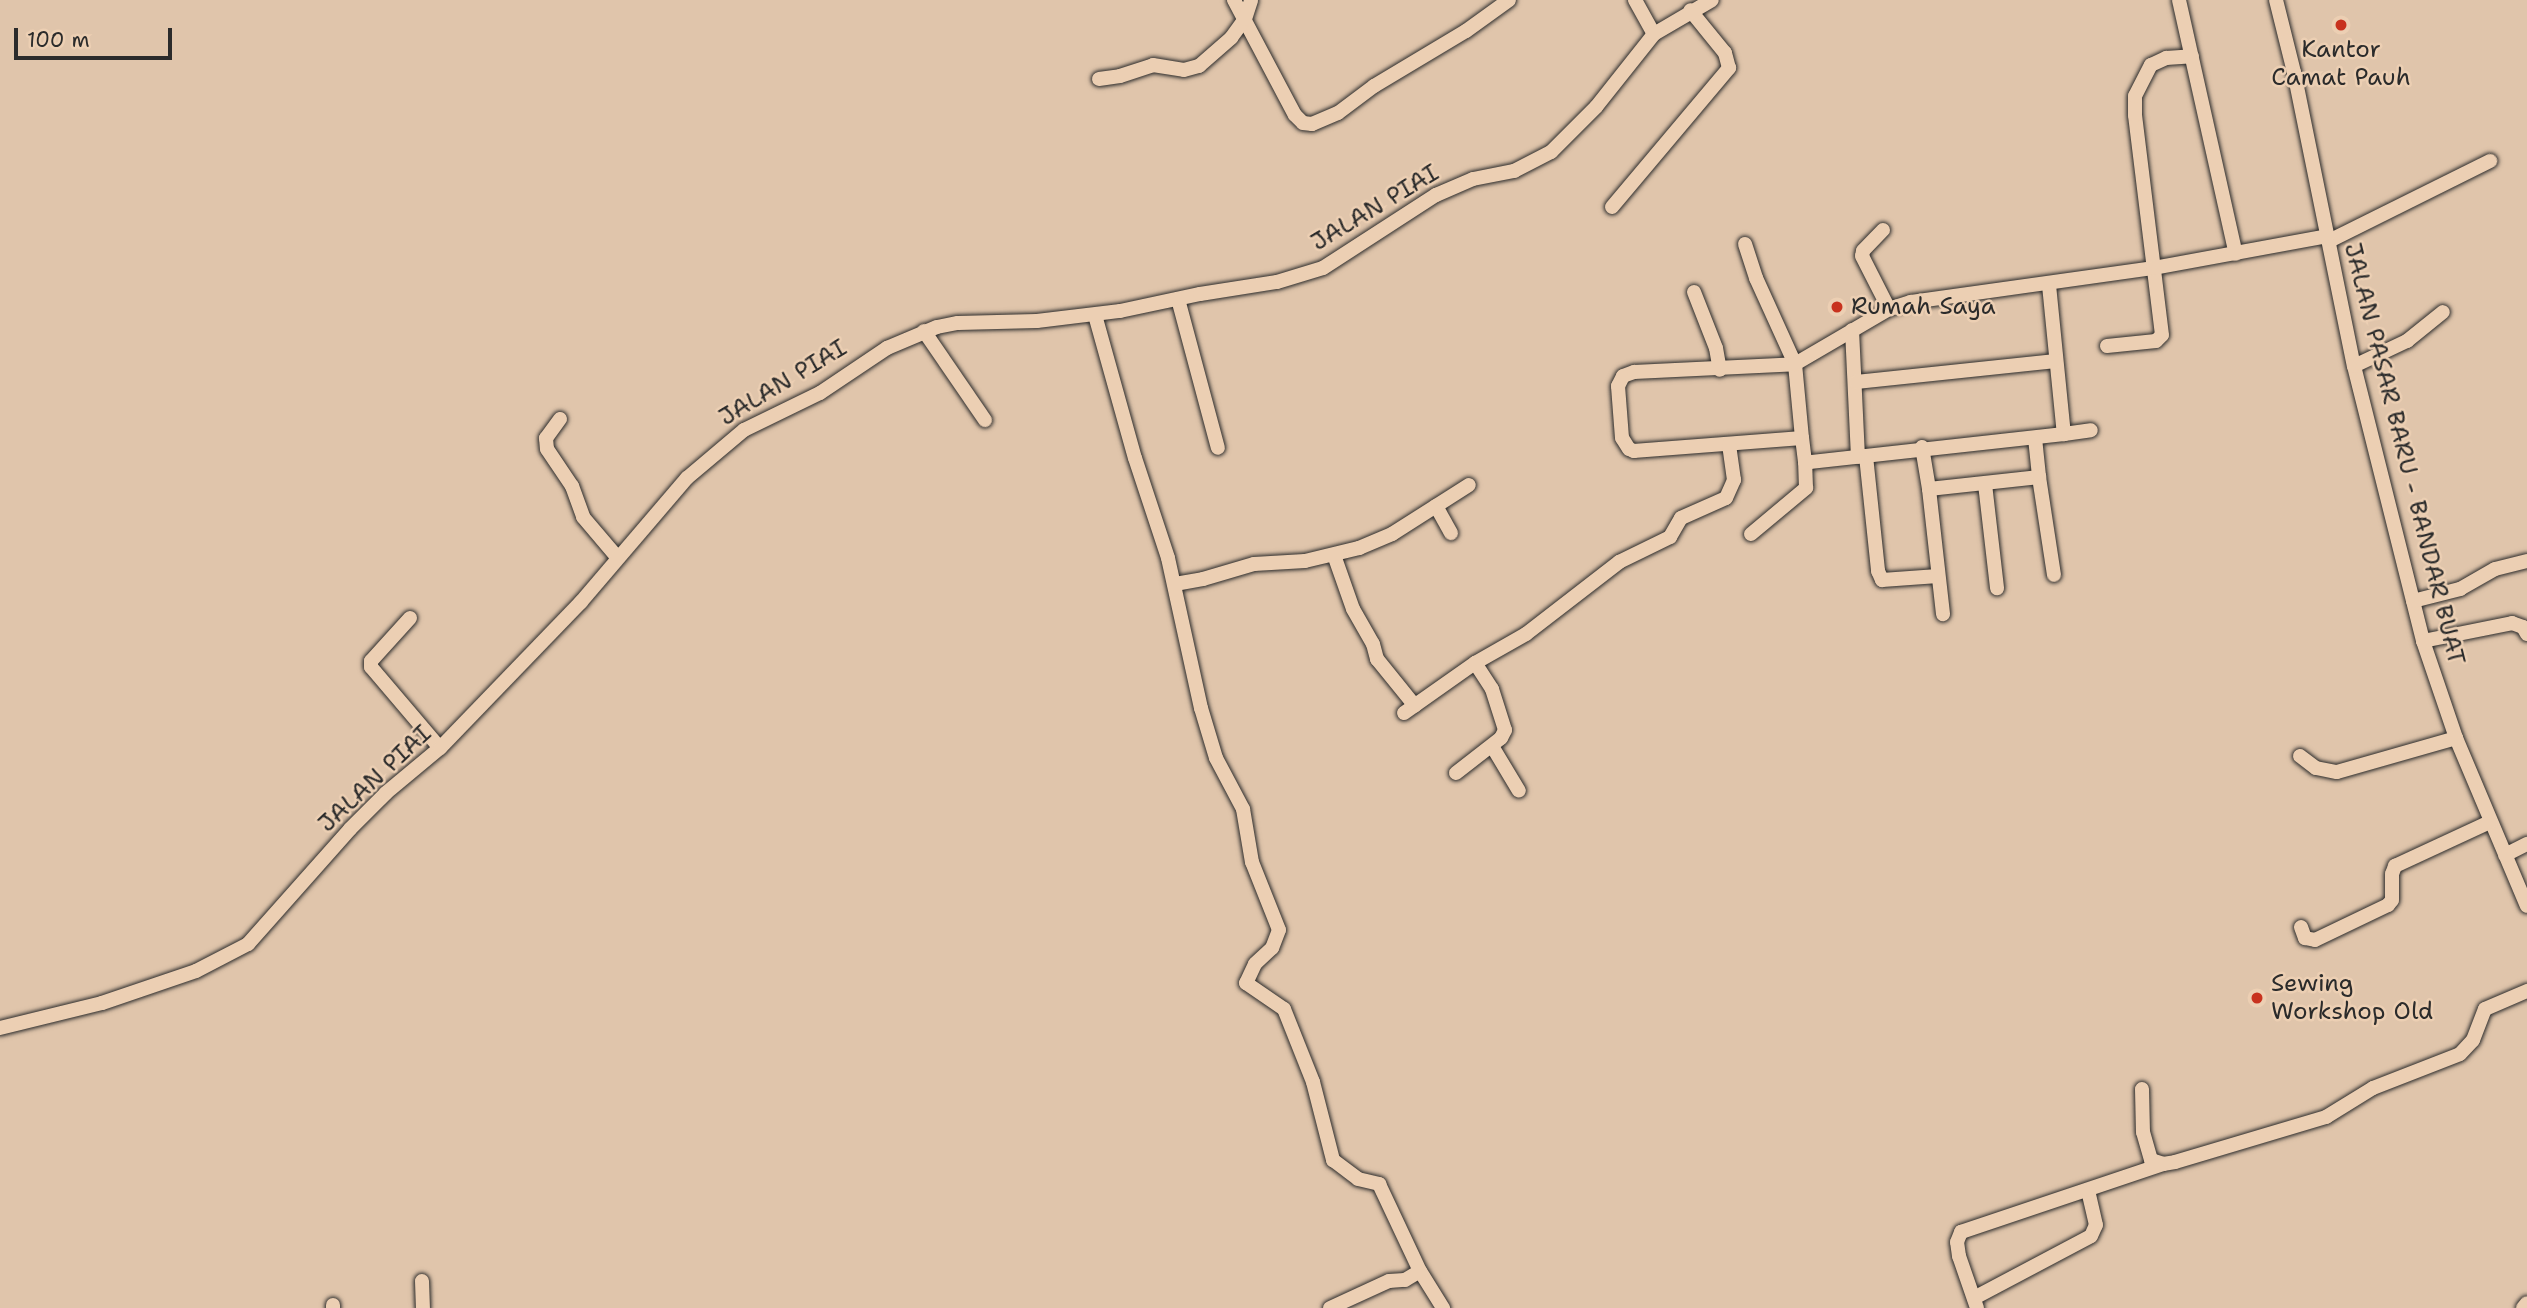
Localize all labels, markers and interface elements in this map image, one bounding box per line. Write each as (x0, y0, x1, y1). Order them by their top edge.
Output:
scale bar (18, 14, 175, 58)
marker: Kantor Camat Pauh (2333, 17, 2349, 33)
text: 100 m (27, 26, 90, 54)
place label: Kantor Camat Pauh (2271, 36, 2411, 92)
street label: JALAN PIAI (1306, 159, 1444, 257)
street label: JALAN PASAR BARU - BANDAR BUAT (2338, 240, 2470, 668)
place label: Rumah Saya (1851, 293, 1996, 321)
marker: Rumah Saya (1829, 299, 1845, 315)
street label: JALAN PIAI (714, 334, 852, 432)
street label: JALAN PIAI (313, 719, 437, 839)
place label: Sewing Workshop Old (2271, 970, 2433, 1026)
marker: Sewing Workshop Old (2249, 990, 2265, 1006)

